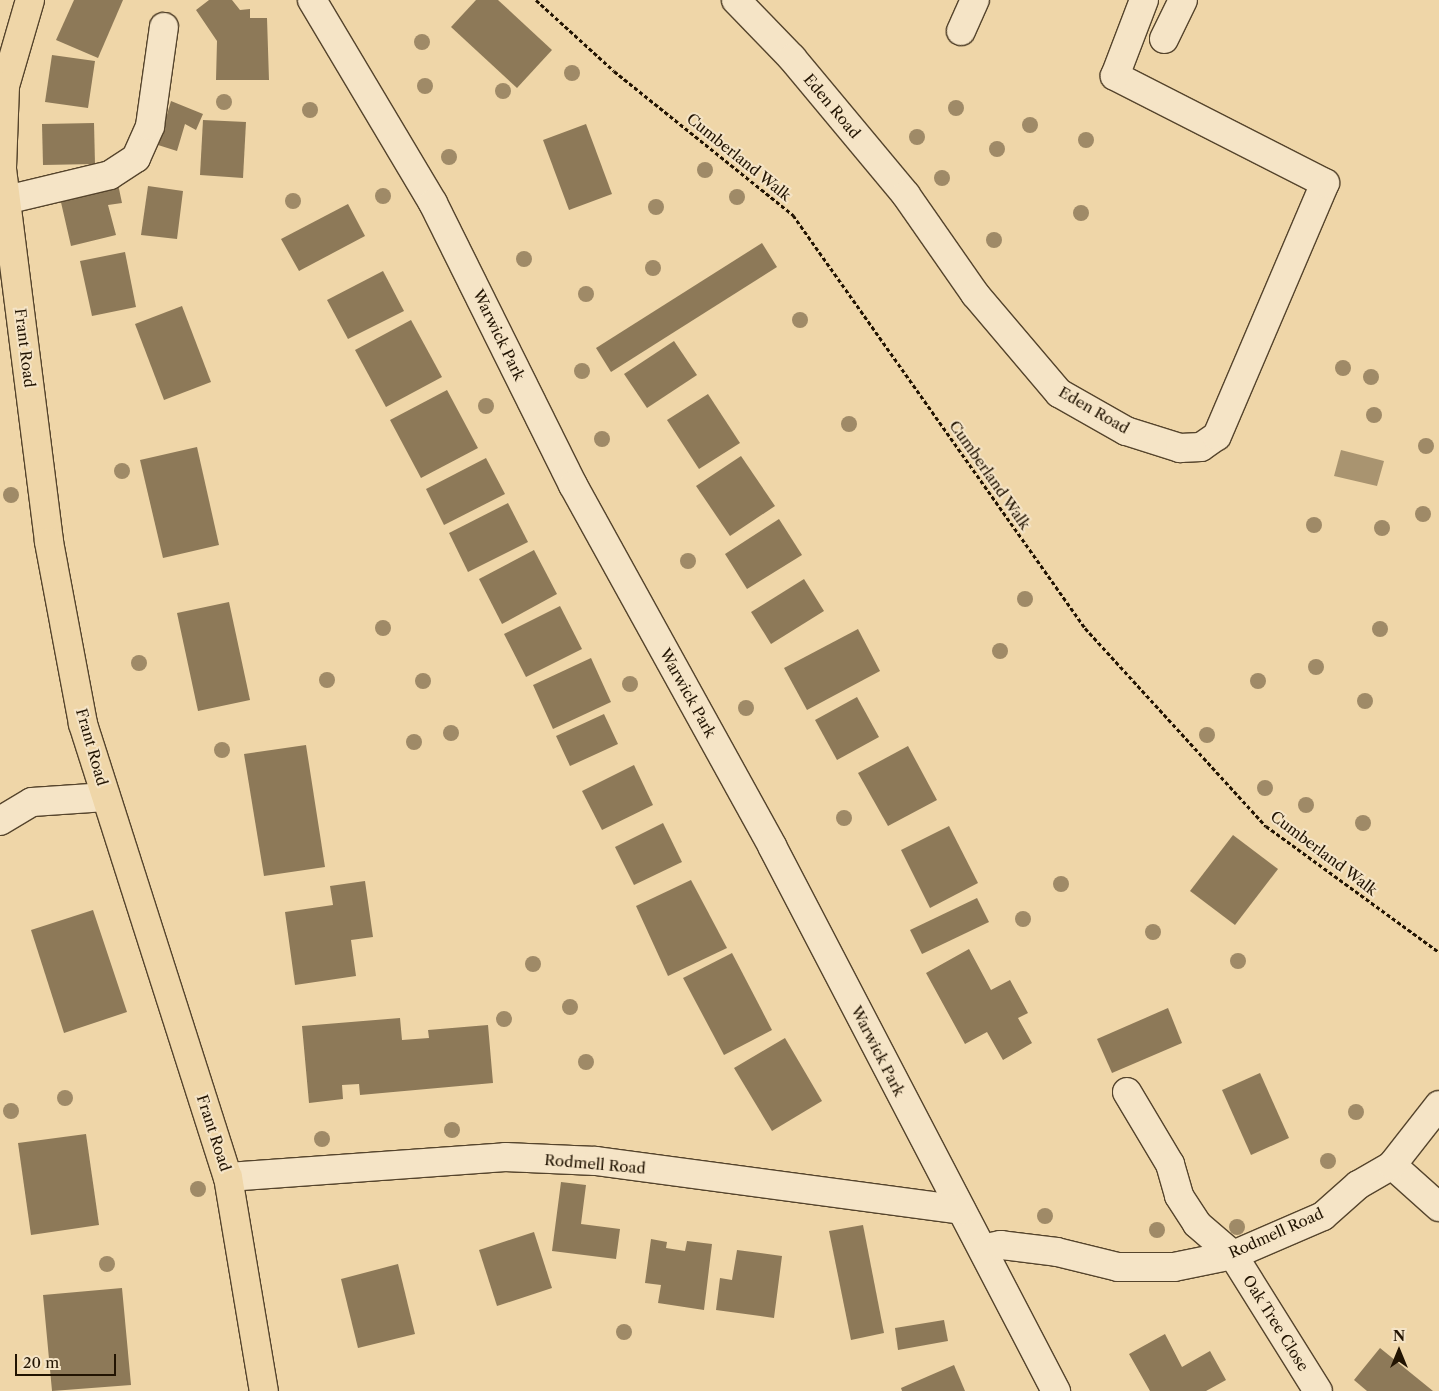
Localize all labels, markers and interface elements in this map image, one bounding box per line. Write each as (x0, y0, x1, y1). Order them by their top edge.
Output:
street label: Eden Road (800, 70, 864, 142)
street label: Cumberland Walk (683, 109, 795, 205)
street label: Warwick Park (469, 286, 529, 384)
street label: Frant Road (11, 307, 39, 389)
street label: Eden Road (1056, 383, 1132, 437)
street label: Cumberland Walk (945, 417, 1035, 533)
street label: Warwick Park (656, 645, 720, 741)
street label: Frant Road (72, 706, 112, 788)
street label: Cumberland Walk (1267, 807, 1381, 899)
street label: Warwick Park (847, 1003, 909, 1099)
street label: Frant Road (193, 1092, 235, 1174)
street label: Rodmell Road (544, 1151, 646, 1177)
street label: Rodmell Road (1226, 1204, 1326, 1262)
street label: Oak Tree Close (1239, 1271, 1313, 1375)
north arrow (1374, 1326, 1424, 1376)
text: N (1393, 1327, 1405, 1345)
scale bar (18, 1344, 119, 1376)
text: 20 m (23, 1353, 59, 1372)

